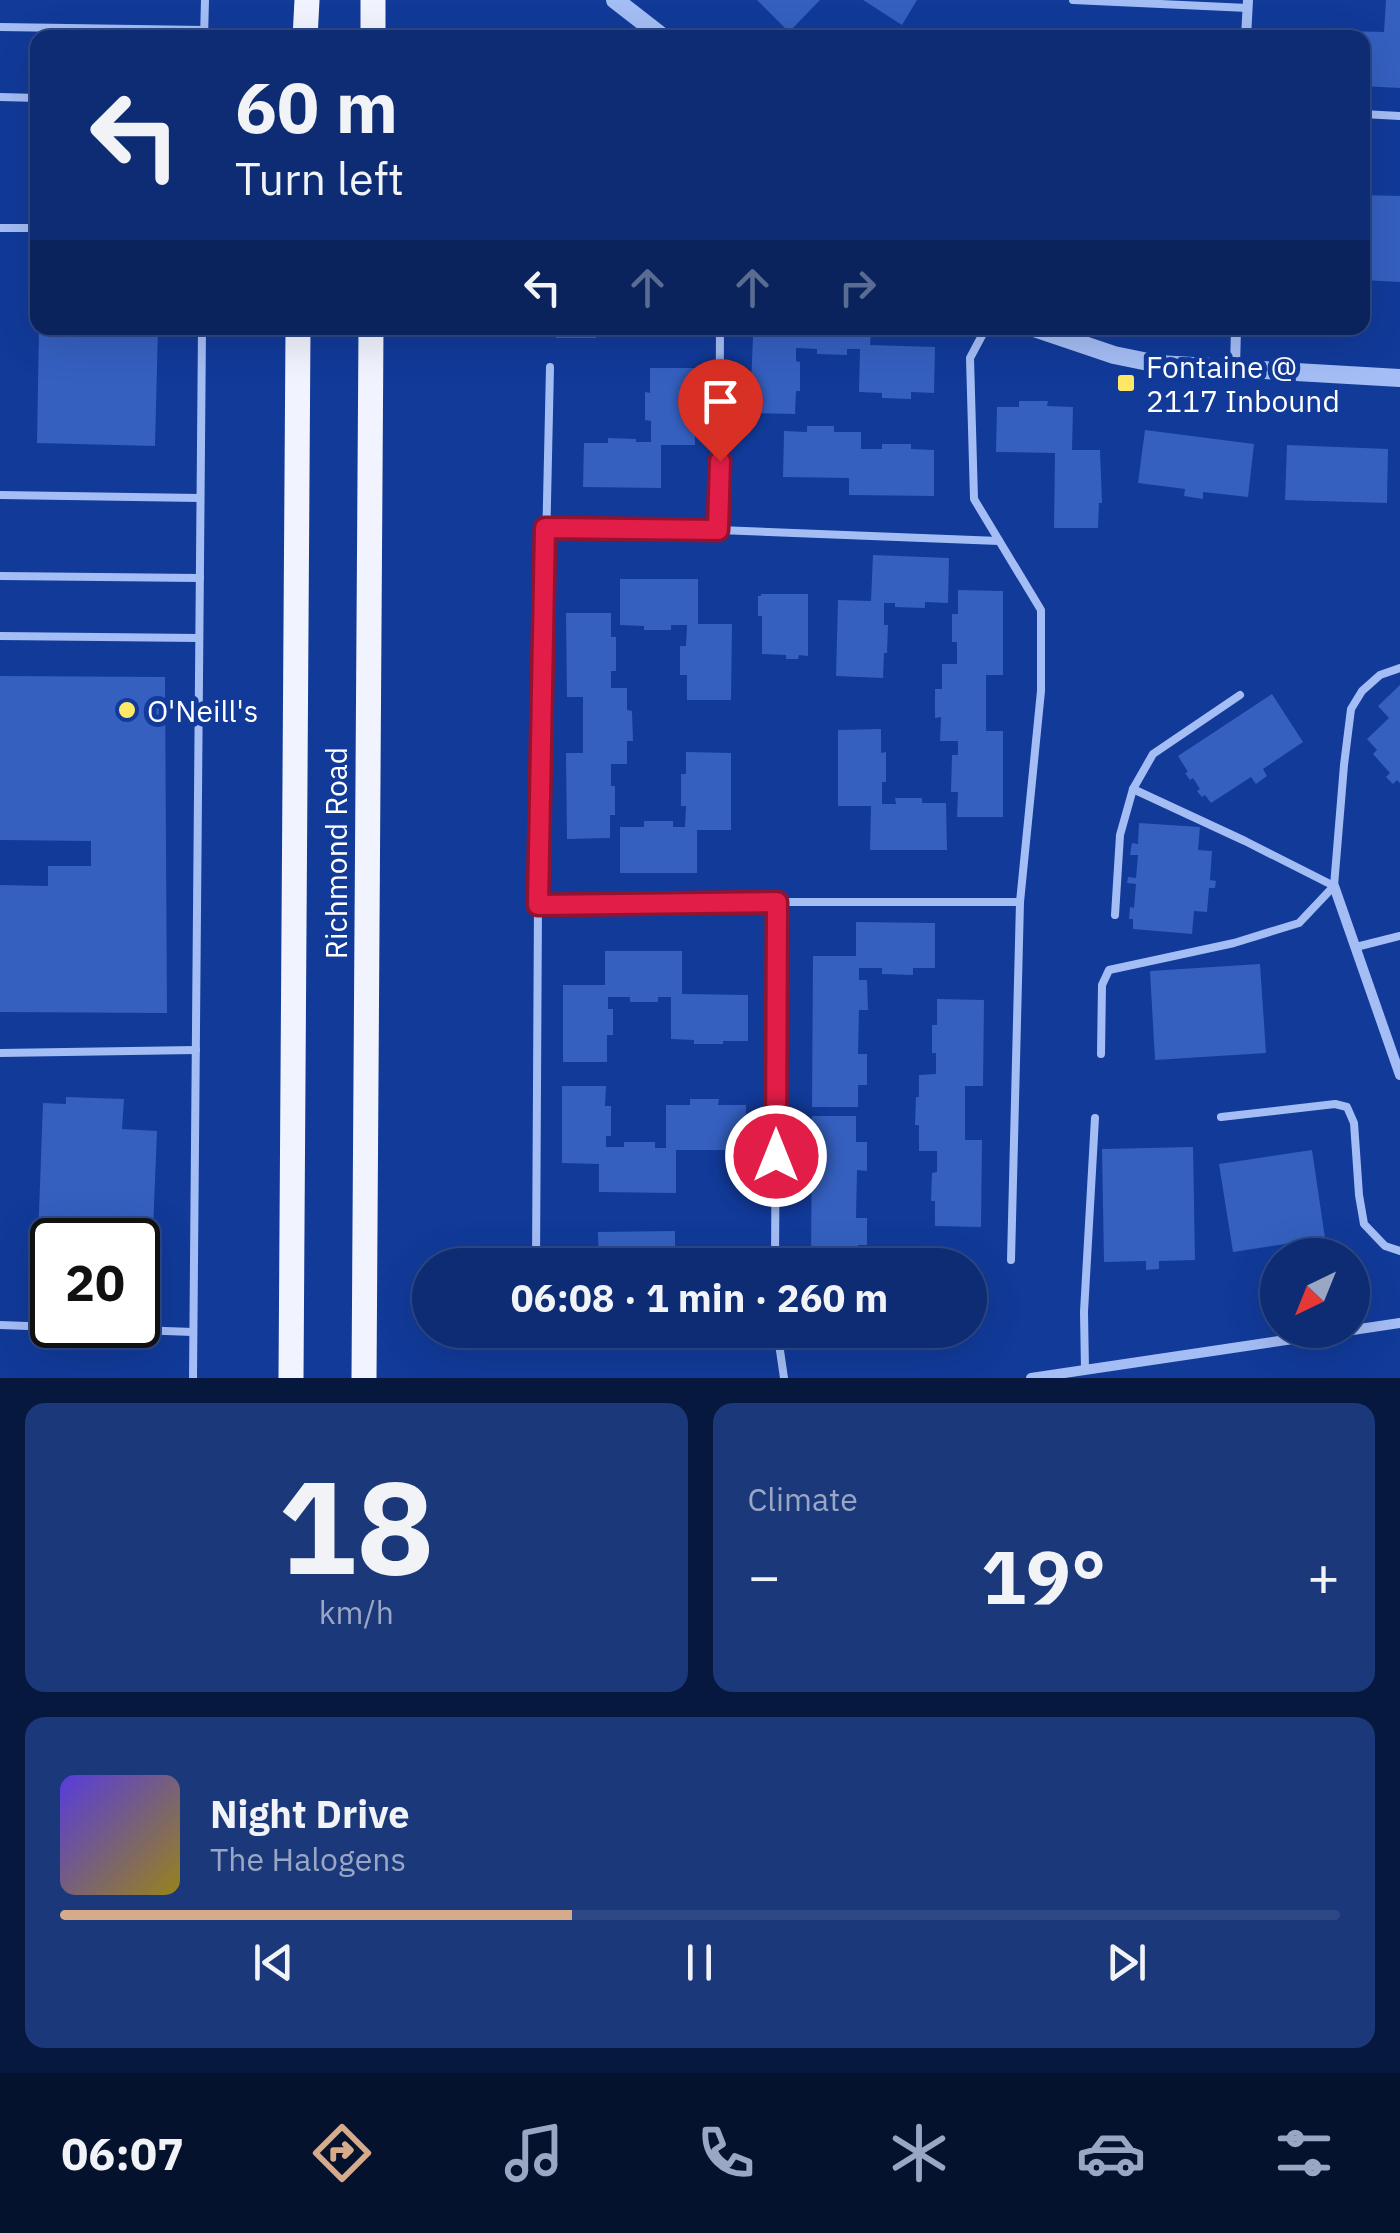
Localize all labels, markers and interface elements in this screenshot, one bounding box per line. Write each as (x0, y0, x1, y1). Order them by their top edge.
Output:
text: 60 m (235, 61, 398, 152)
icon: left (70, 70, 200, 200)
text: Turn left (235, 149, 404, 207)
icon: left (515, 260, 570, 315)
icon: ahead (620, 260, 675, 315)
icon: ahead (725, 260, 780, 315)
icon: right (830, 260, 885, 315)
place label: Fontaine @ 2117 Inbound (1146, 347, 1340, 420)
pin (678, 359, 763, 462)
marker: Fontaine @ 2117 Inbound (1115, 372, 1137, 394)
icon: arrive (693, 374, 748, 429)
place label: O'Neill's (147, 691, 258, 730)
marker: O'Neill's (116, 699, 138, 721)
street label: Richmond Road (316, 747, 355, 959)
position arrow (724, 1104, 828, 1208)
speed limit sign: 20 (30, 1218, 160, 1348)
north arrow (1260, 1238, 1370, 1348)
map controls (1260, 1238, 1370, 1348)
text: 06:08 · 1 min · 260 m (511, 1273, 888, 1322)
text: 18 (278, 1441, 434, 1610)
text: Climate (748, 1478, 858, 1520)
text: 19° (981, 1527, 1106, 1625)
text: − (748, 1540, 781, 1611)
text: + (1307, 1540, 1340, 1611)
text: km/h (319, 1591, 394, 1633)
text: Night Drive (210, 1789, 410, 1838)
text: The Halogens (210, 1838, 406, 1880)
icon: previous (246, 1935, 301, 1990)
icon: pause (672, 1935, 727, 1990)
icon: next (1099, 1935, 1154, 1990)
icon: directions (307, 2118, 377, 2188)
icon: music (499, 2118, 569, 2188)
icon: phone (691, 2118, 761, 2188)
icon: climate (884, 2118, 954, 2188)
icon: car (1076, 2118, 1146, 2188)
icon: filters (1269, 2118, 1339, 2188)
text: 06:07 (61, 2124, 184, 2182)

